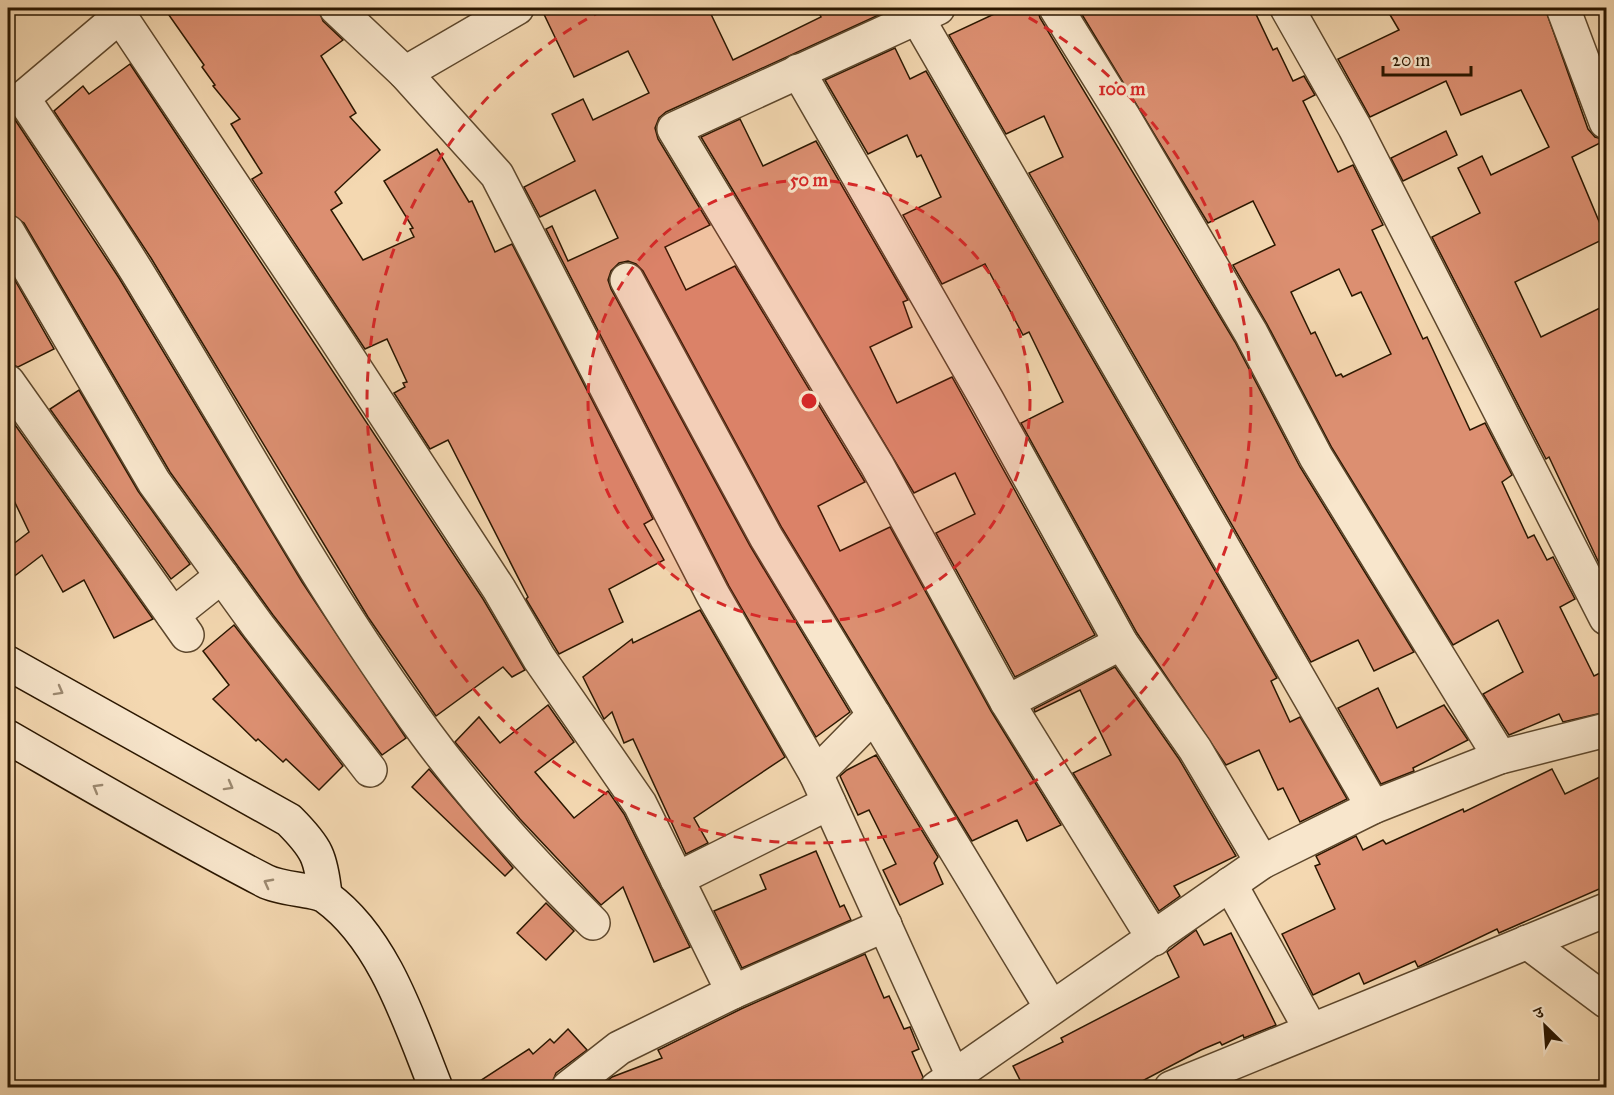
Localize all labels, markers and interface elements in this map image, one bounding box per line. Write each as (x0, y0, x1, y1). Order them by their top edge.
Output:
scale bar (1383, 39, 1472, 77)
text: 20 m (1392, 49, 1430, 71)
text: 100 m (1099, 78, 1146, 100)
text: 50 m (790, 169, 829, 191)
centre of rings (799, 391, 819, 411)
one-way arrow (52, 684, 63, 695)
one-way arrow (223, 779, 233, 790)
one-way arrow (93, 784, 103, 796)
one-way arrow (264, 879, 274, 890)
north arrow (1515, 996, 1575, 1056)
text: उ (1530, 1002, 1548, 1024)

